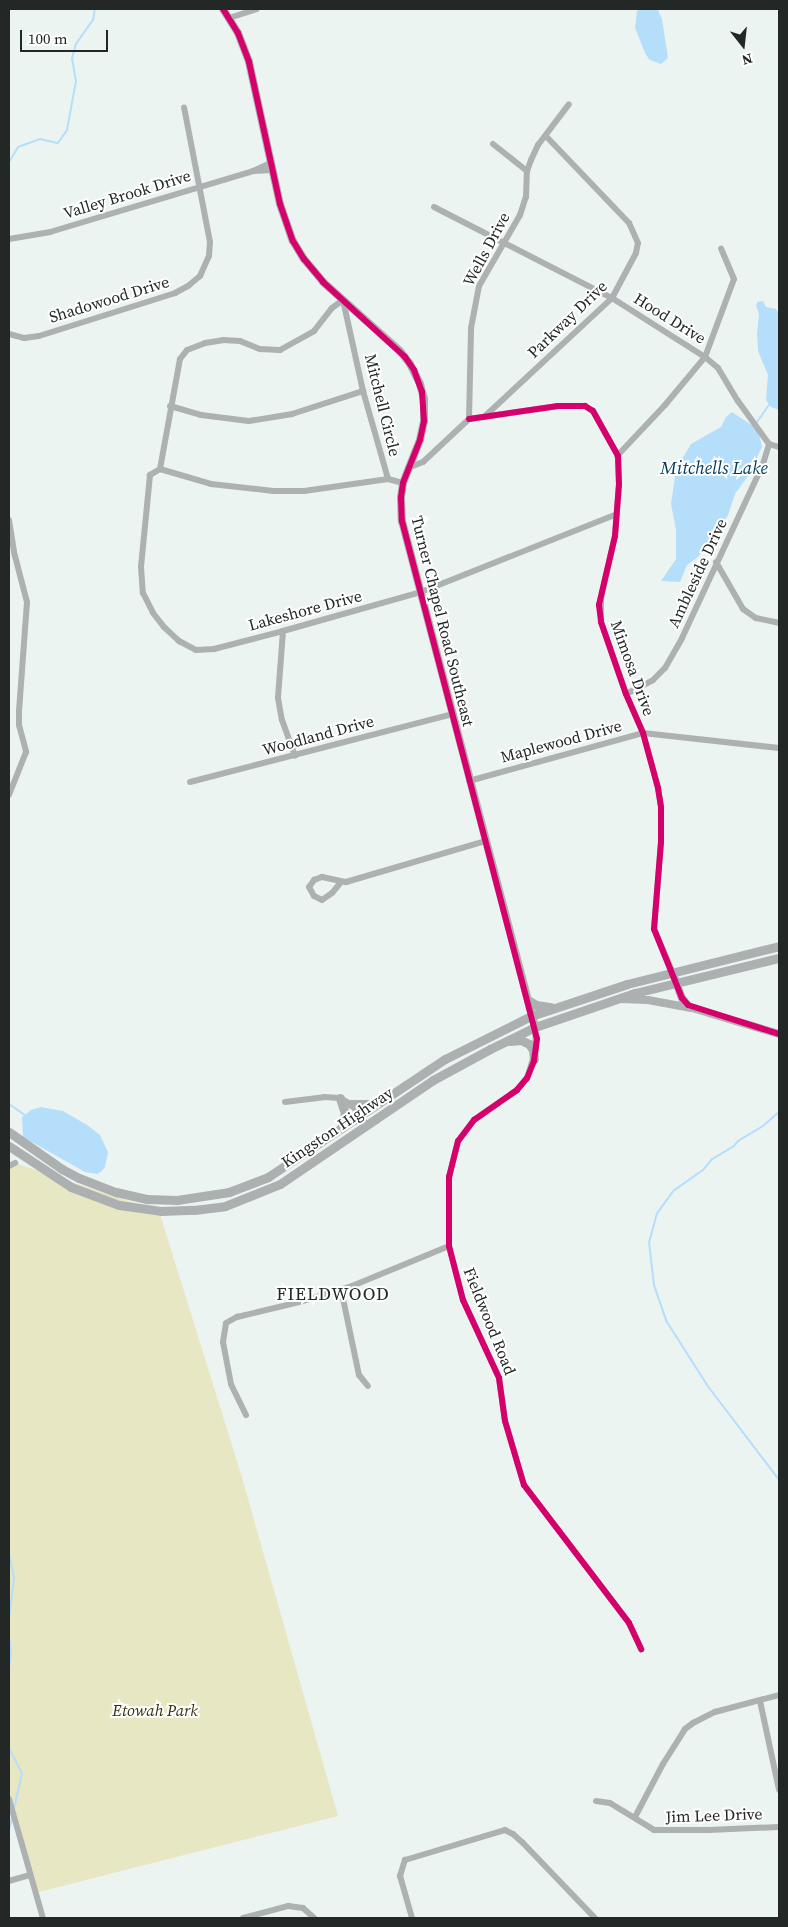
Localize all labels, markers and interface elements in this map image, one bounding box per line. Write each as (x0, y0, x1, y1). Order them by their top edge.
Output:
scale bar (22, 20, 110, 52)
north arrow (718, 20, 768, 70)
text: 100 m (28, 28, 68, 49)
text: N (739, 48, 755, 70)
street label: Valley Brook Drive (61, 165, 193, 223)
street label: Wells Drive (459, 209, 513, 289)
street label: Shadowood Drive (47, 272, 171, 326)
street label: Parkway Drive (523, 276, 611, 362)
street label: Hood Drive (630, 288, 710, 348)
street label: Mitchell Circle (361, 352, 405, 458)
water label: Mitchells Lake (660, 457, 768, 479)
street label: Turner Chapel Road Southeast (408, 514, 478, 728)
street label: Ambleside Drive (663, 515, 731, 631)
street label: Lakeshore Drive (246, 586, 364, 634)
street label: Mimosa Drive (607, 618, 659, 718)
street label: Woodland Drive (260, 711, 376, 759)
street label: Maplewood Drive (498, 716, 624, 766)
street label: Kingston Highway (278, 1083, 396, 1171)
street label: Fieldwood Road (460, 1265, 520, 1377)
district label: FIELDWOOD (275, 1283, 391, 1305)
park label: Etowah Park (112, 1700, 198, 1720)
street label: Jim Lee Drive (665, 1804, 763, 1826)

